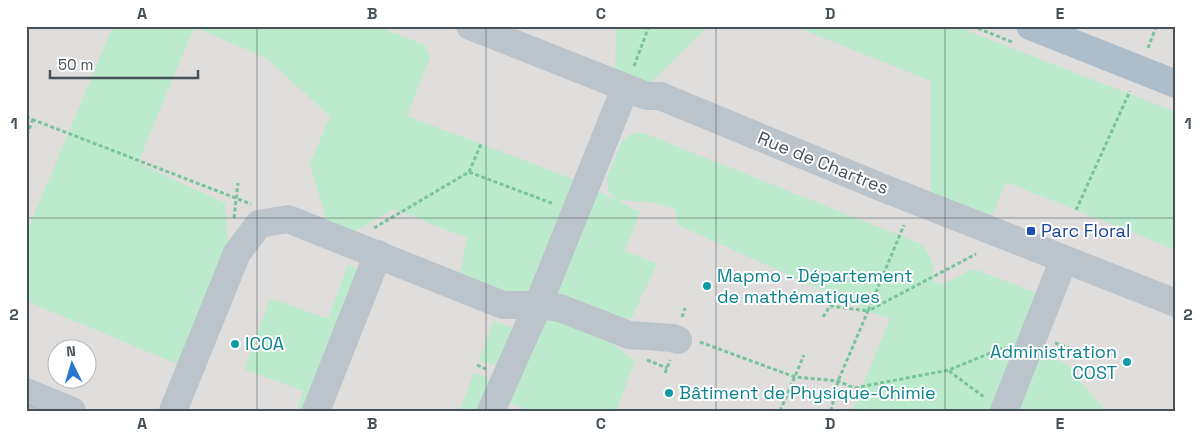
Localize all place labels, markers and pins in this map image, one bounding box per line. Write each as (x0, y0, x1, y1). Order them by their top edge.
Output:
place label: Parc Floral (1041, 219, 1130, 242)
marker: Parc Floral (1025, 225, 1037, 237)
place label: Mapmo - Département de mathématiques (717, 264, 913, 308)
marker: Mapmo - Département de mathématiques (701, 280, 713, 292)
place label: ICOA (245, 332, 284, 355)
marker: ICOA (229, 338, 241, 350)
place label: Administration COST (990, 340, 1117, 384)
marker: Administration COST (1121, 356, 1133, 368)
place label: Bâtiment de Physique-Chimie (679, 381, 936, 404)
marker: Bâtiment de Physique-Chimie (663, 387, 675, 399)

